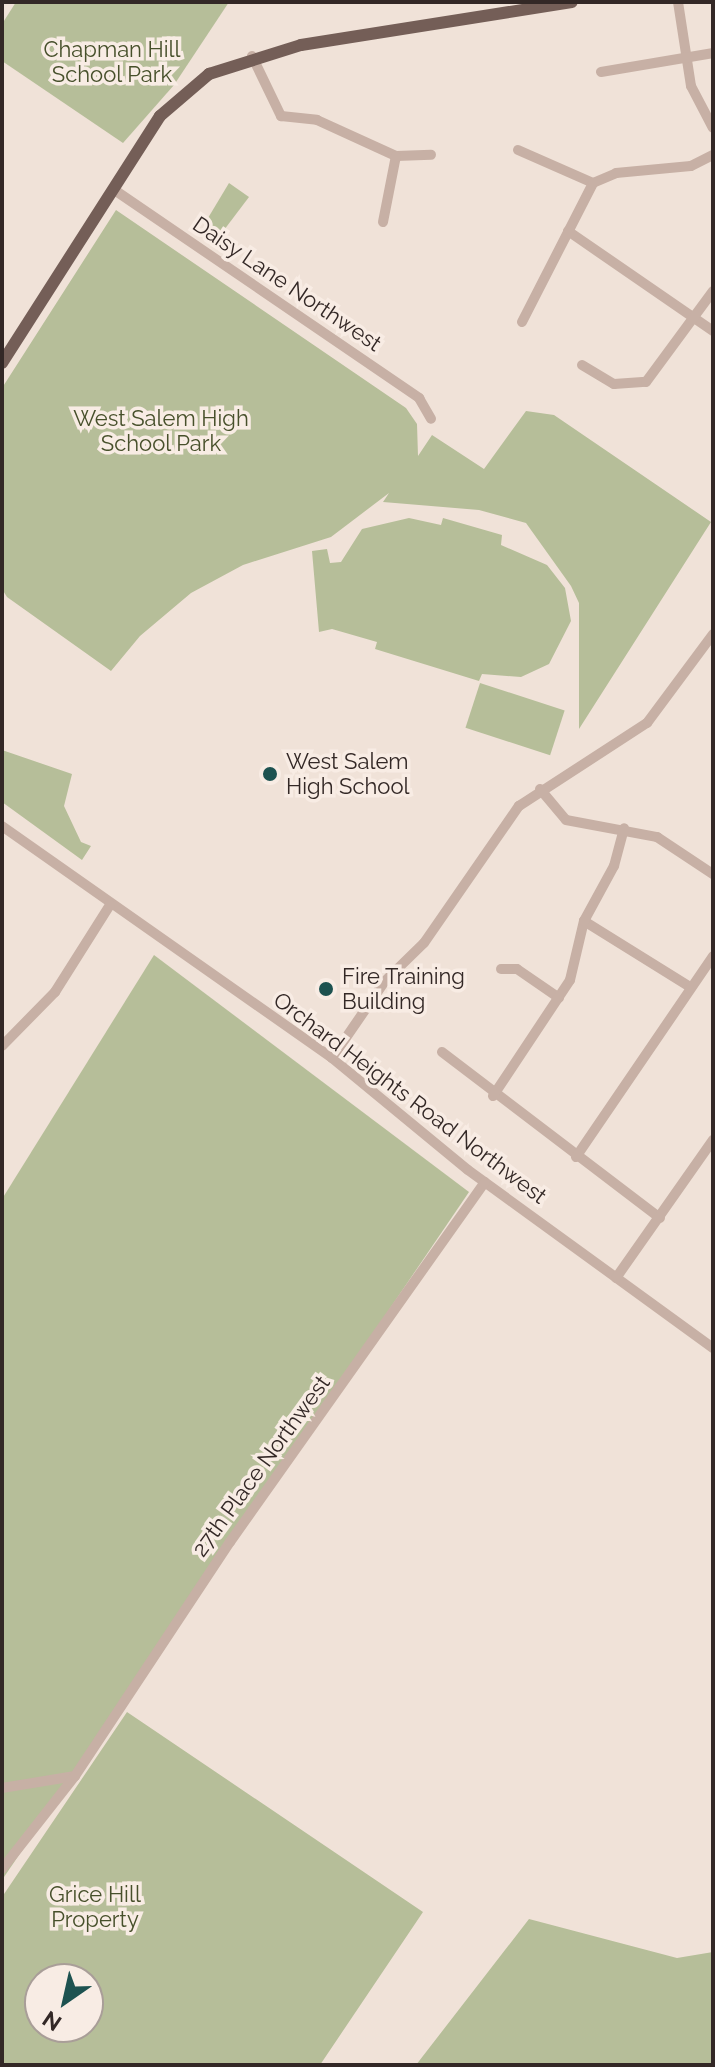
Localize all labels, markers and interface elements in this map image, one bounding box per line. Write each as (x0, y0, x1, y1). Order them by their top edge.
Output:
park label: Chapman Hill School Park (43, 36, 181, 88)
street label: Daisy Lane Northwest (187, 211, 387, 357)
park label: West Salem High School Park (73, 405, 249, 456)
place label: West Salem High School (286, 748, 409, 800)
marker: West Salem High School (261, 765, 279, 783)
place label: Fire Training Building (342, 963, 466, 1014)
marker: Fire Training Building (317, 980, 335, 998)
street label: Orchard Heights Road Northwest (268, 987, 552, 1209)
street label: 27th Place Northwest (187, 1370, 335, 1562)
park label: Grice Hill Property (49, 1881, 141, 1932)
north arrow (24, 1963, 104, 2043)
text: N (37, 2006, 66, 2037)

